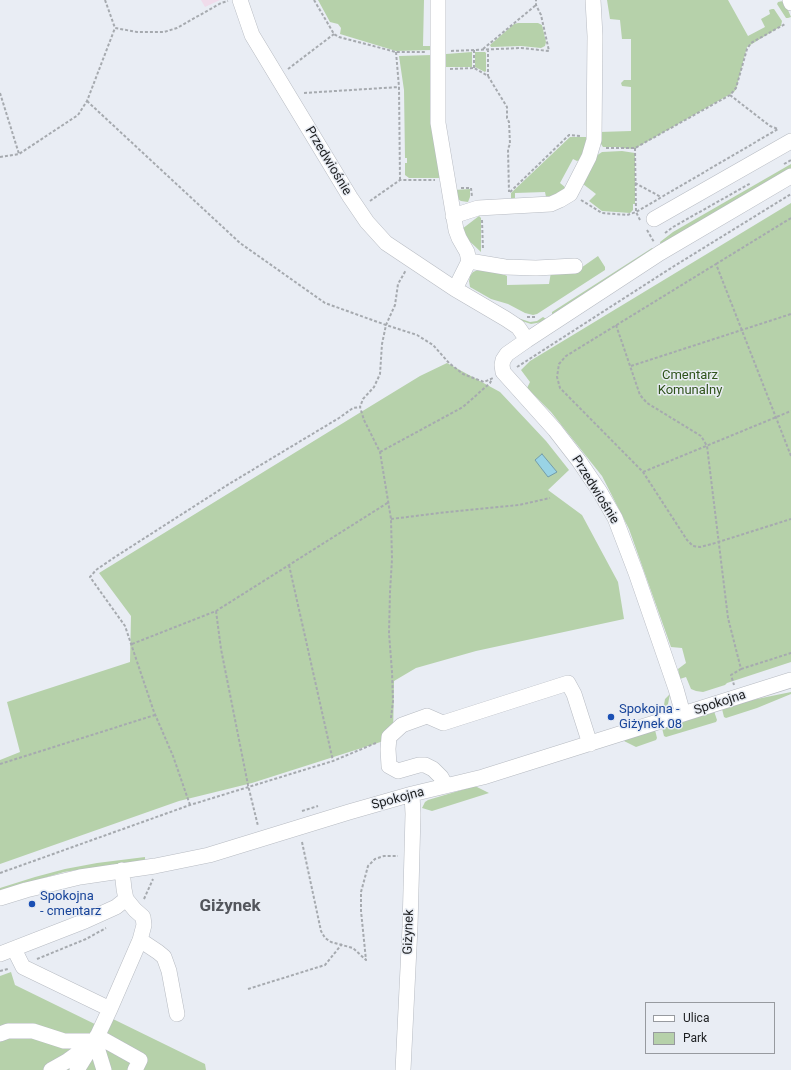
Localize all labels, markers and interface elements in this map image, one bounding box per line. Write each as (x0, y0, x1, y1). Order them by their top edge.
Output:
street label: Przedwiośnie (301, 124, 355, 198)
park label: Cmentarz Komunalny (658, 368, 722, 399)
street label: Przedwiośnie (568, 453, 622, 527)
street label: Spokojna (692, 687, 748, 719)
place label: Spokojna - Giżynek 08 (619, 702, 682, 733)
marker: Spokojna - Giżynek 08 (606, 712, 616, 722)
street label: Spokojna (370, 785, 426, 813)
place label: Spokojna - cmentarz (40, 889, 101, 920)
district label: Giżynek (199, 897, 261, 917)
marker: Spokojna - cmentarz (27, 899, 37, 909)
street label: Giżynek (400, 909, 418, 955)
legend (645, 1002, 775, 1054)
text: Ulica (683, 1011, 709, 1025)
text: Park (683, 1031, 707, 1045)

